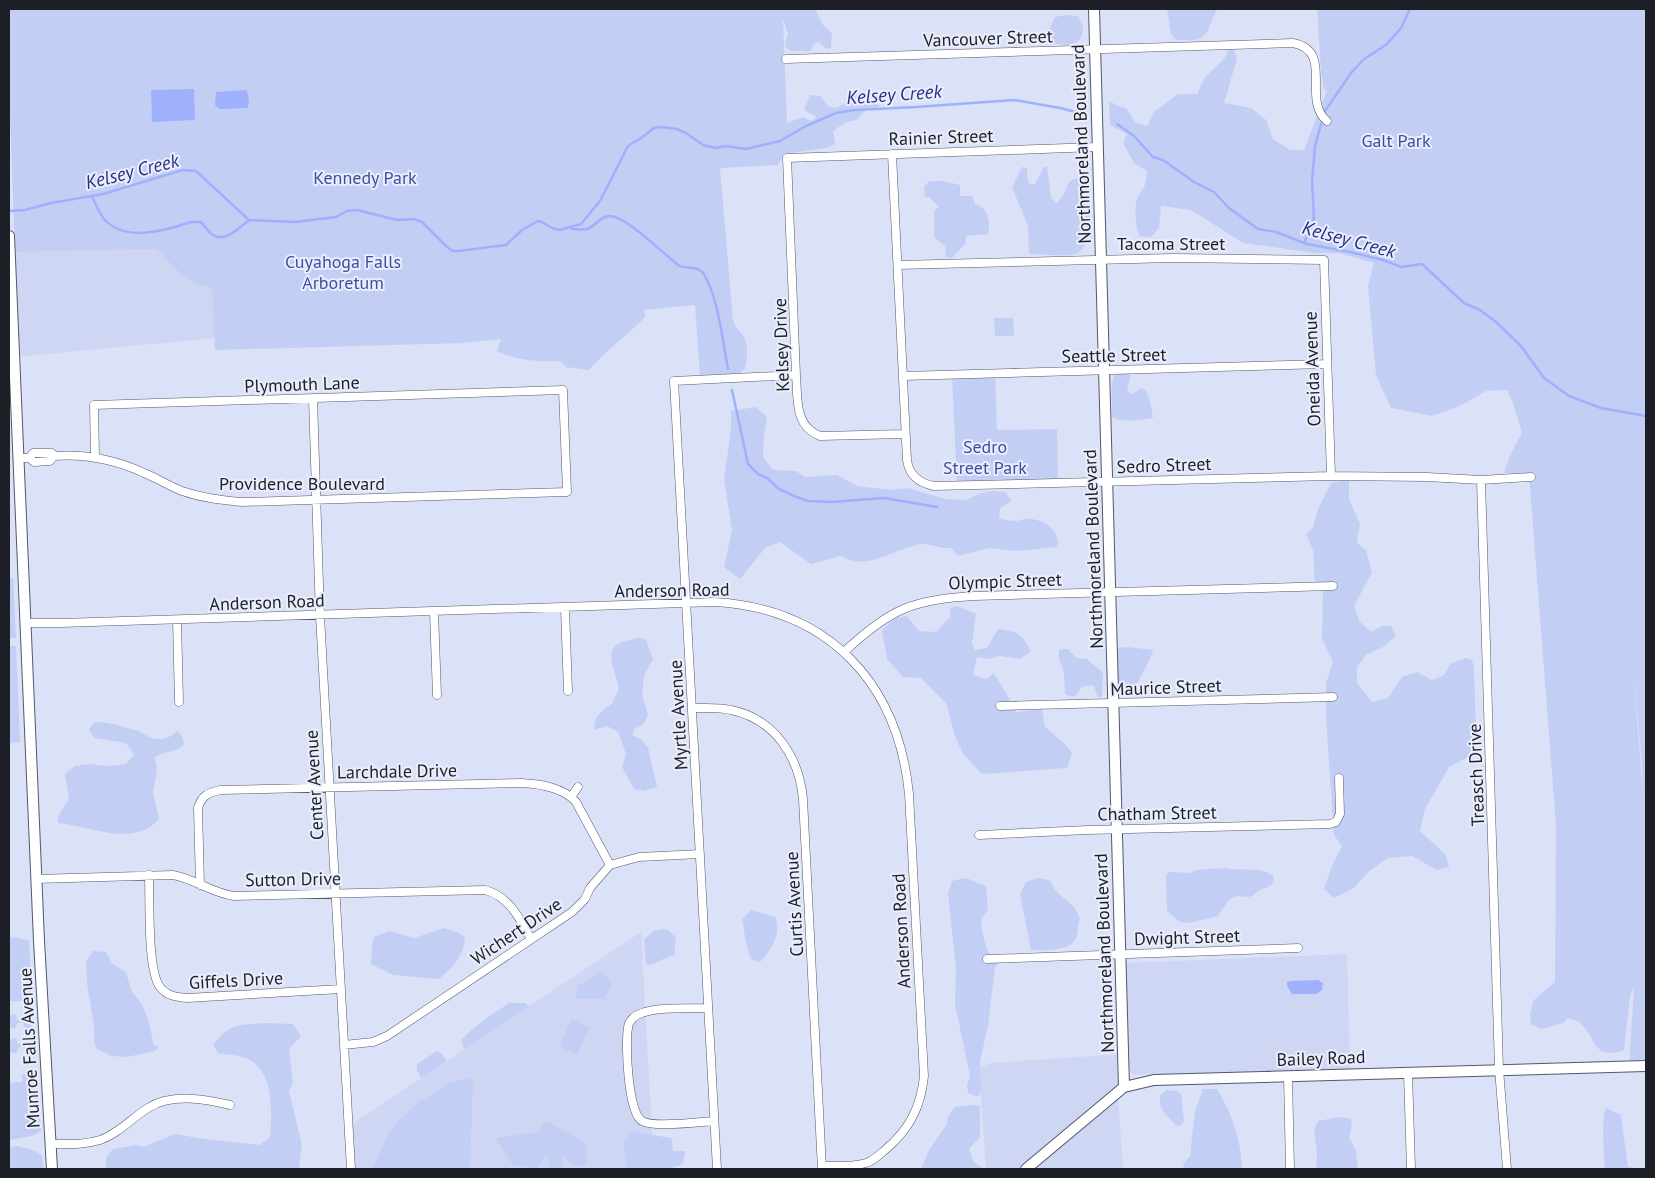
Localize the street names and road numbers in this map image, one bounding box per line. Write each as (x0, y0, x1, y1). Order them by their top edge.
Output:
street label: Vancouver Street (922, 24, 1053, 52)
street label: Northmoreland Boulevard (1066, 44, 1096, 244)
street label: Rainier Street (888, 124, 994, 150)
street label: Tacoma Street (1117, 232, 1225, 255)
street label: Kelsey Drive (768, 298, 794, 392)
street label: Oneida Avenue (1298, 311, 1326, 427)
street label: Seattle Street (1061, 343, 1167, 367)
street label: Plymouth Lane (244, 370, 360, 398)
street label: Northmoreland Boulevard (1078, 449, 1108, 649)
street label: Sedro Street (1116, 452, 1212, 478)
street label: Providence Boulevard (219, 472, 385, 495)
street label: Olympic Street (948, 568, 1062, 594)
street label: Anderson Road (614, 577, 730, 603)
street label: Anderson Road (209, 588, 325, 616)
street label: Myrtle Avenue (664, 659, 692, 771)
street label: Maurice Street (1110, 674, 1222, 700)
street label: Treasch Drive (1463, 723, 1489, 827)
street label: Center Avenue (300, 729, 328, 841)
street label: Larchdale Drive (337, 758, 457, 784)
street label: Chatham Street (1097, 800, 1217, 826)
street label: Curtis Avenue (780, 851, 808, 957)
street label: Northmoreland Boulevard (1089, 853, 1119, 1053)
street label: Sutton Drive (245, 867, 341, 891)
street label: Anderson Road (886, 873, 916, 989)
street label: Wichert Drive (466, 892, 566, 970)
street label: Dwight Street (1134, 924, 1240, 950)
street label: Giffels Drive (188, 966, 284, 994)
street label: Munroe Falls Avenue (13, 967, 45, 1129)
street label: Bailey Road (1276, 1045, 1366, 1071)

